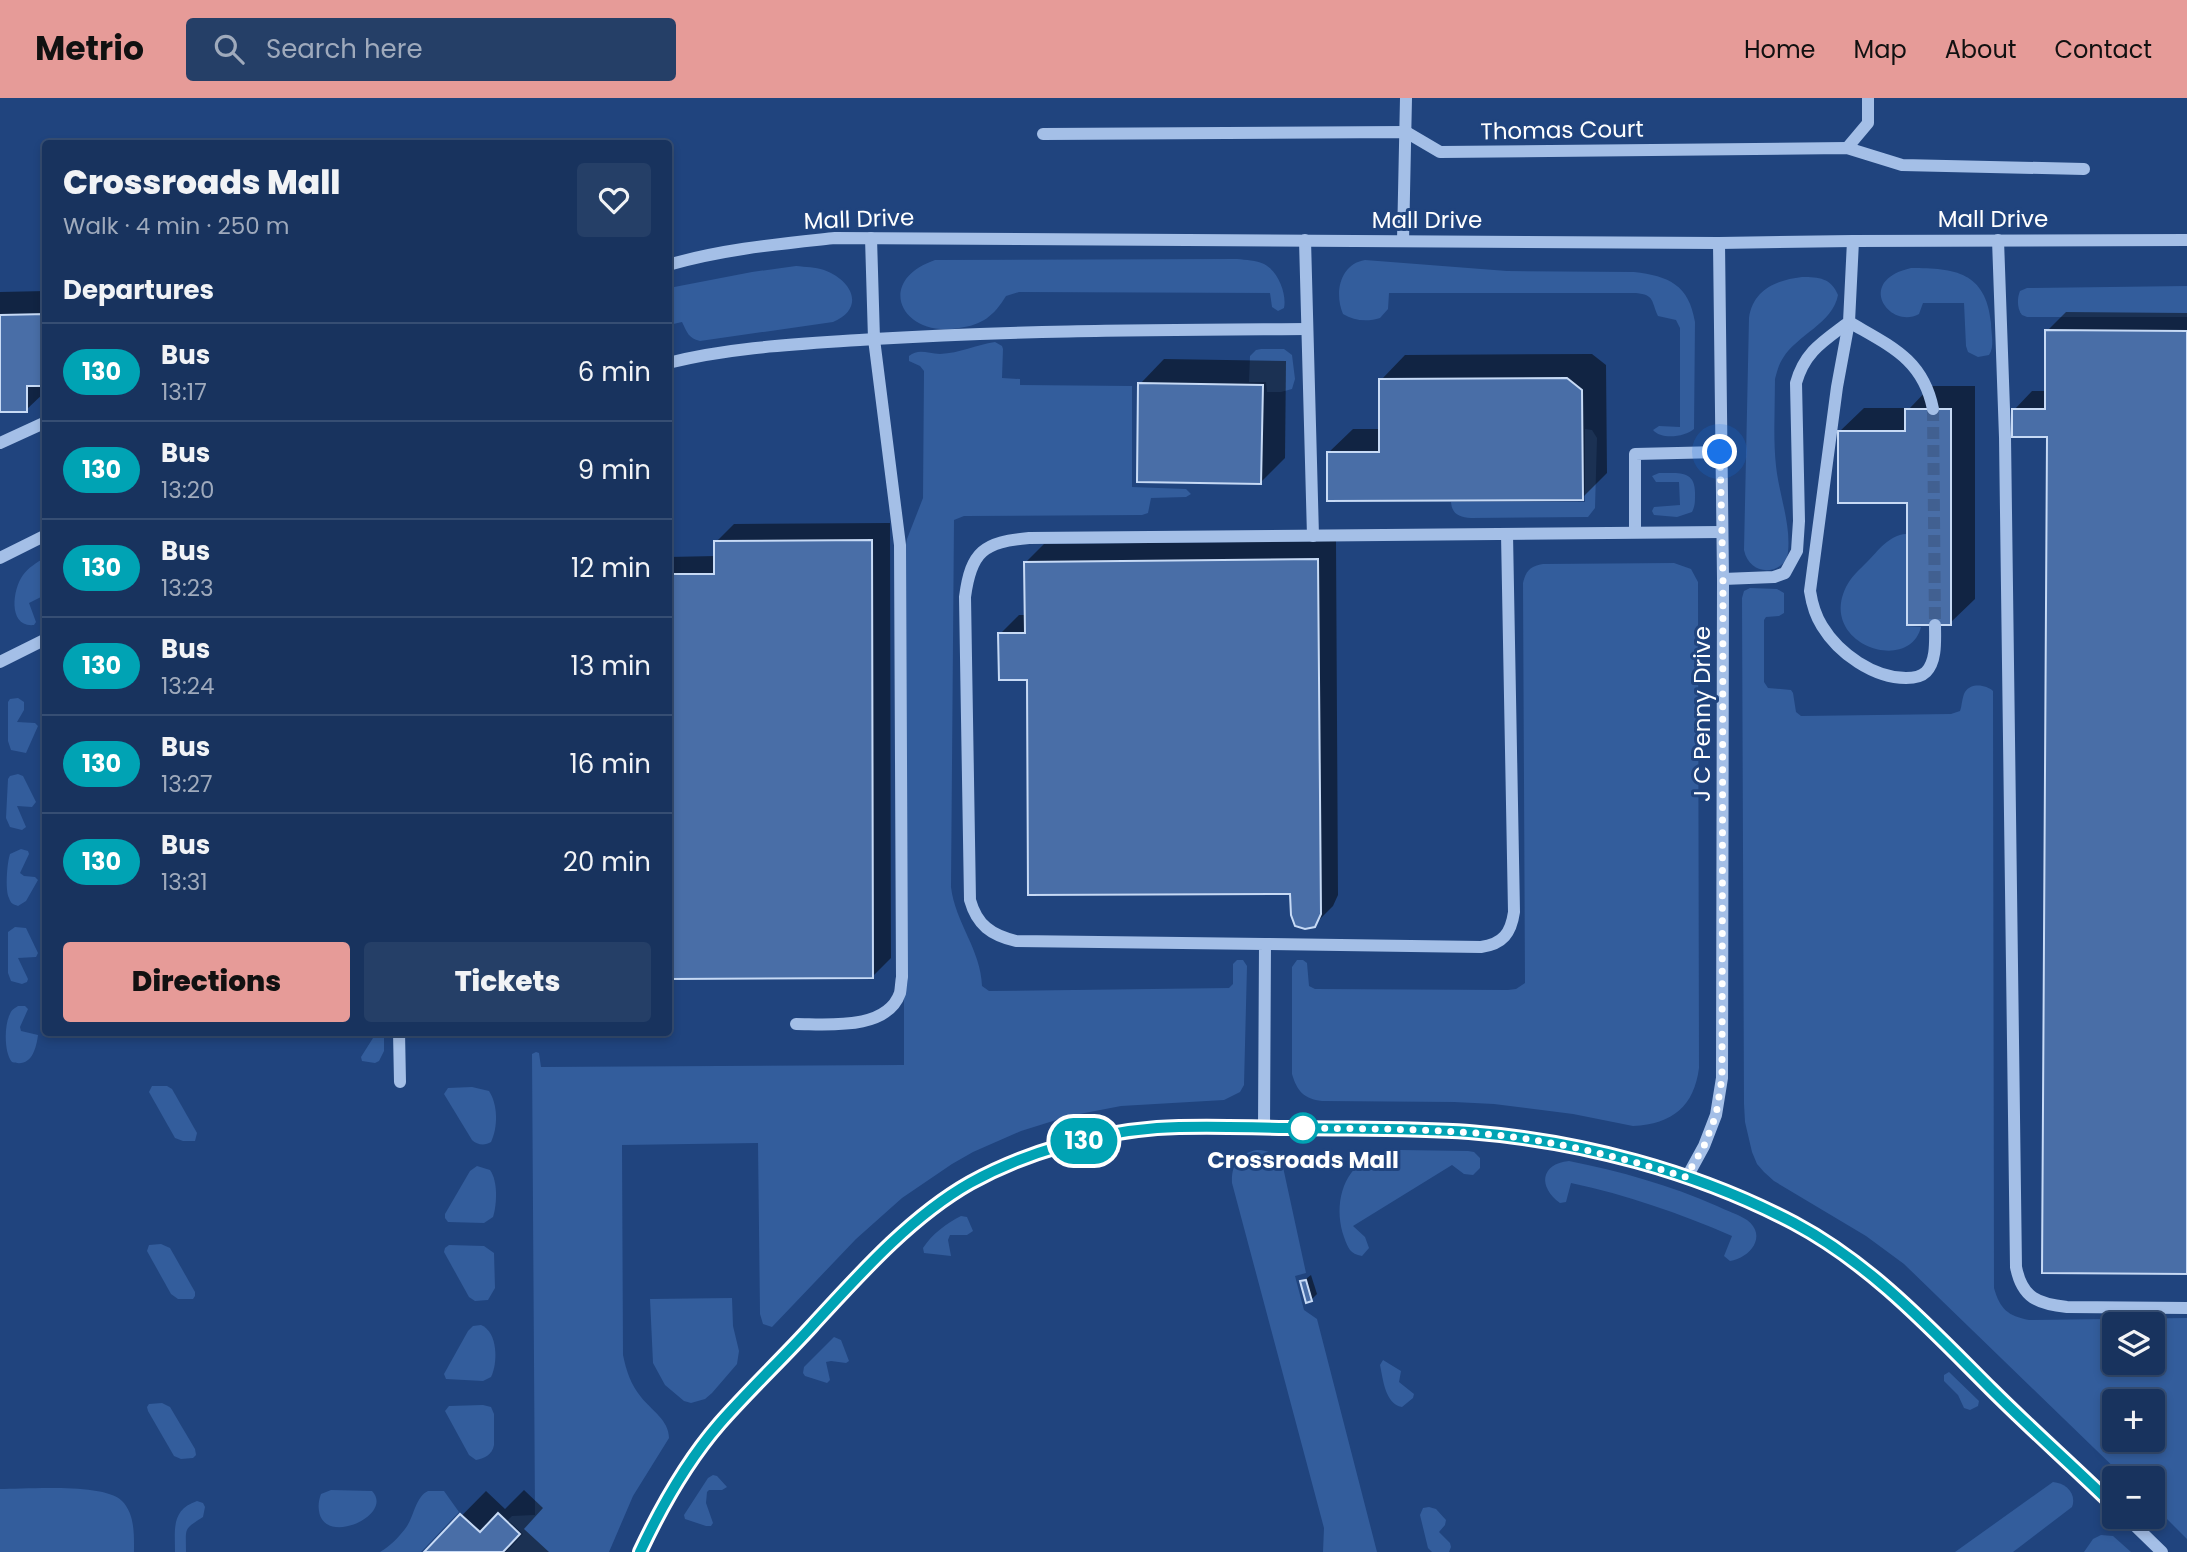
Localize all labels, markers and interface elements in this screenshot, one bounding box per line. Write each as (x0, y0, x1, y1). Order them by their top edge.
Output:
search box (186, 18, 676, 81)
text: Metrio (35, 25, 144, 72)
icon: search (210, 30, 248, 68)
text: Search here (266, 31, 423, 67)
text: Home (1744, 33, 1816, 66)
text: Map (1854, 33, 1907, 66)
text: About (1945, 33, 2016, 66)
text: Contact (2054, 33, 2152, 66)
street label: Thomas Court (1480, 113, 1644, 147)
text: Crossroads Mall (63, 159, 341, 206)
button: heart (577, 163, 651, 237)
street label: Mall Drive (803, 201, 915, 237)
street label: Mall Drive (1938, 203, 2048, 235)
street label: Mall Drive (1372, 204, 1482, 236)
text: Walk · 4 min · 250 m (63, 210, 289, 242)
text: Departures (63, 272, 214, 308)
text: Bus (161, 337, 210, 373)
text: 6 min (578, 354, 651, 390)
text: 130 (82, 355, 121, 388)
text: 13:17 (161, 376, 207, 408)
your location (1702, 434, 1737, 469)
text: Bus (161, 435, 210, 471)
text: 9 min (578, 452, 651, 488)
text: 130 (82, 453, 121, 486)
text: 13:20 (161, 474, 214, 506)
text: Bus (161, 533, 210, 569)
text: 12 min (571, 550, 651, 586)
text: 130 (82, 551, 121, 584)
text: 13:23 (161, 572, 214, 604)
street label: J C Penny Drive (1686, 626, 1718, 802)
text: Bus (161, 631, 210, 667)
text: 13 min (571, 648, 651, 684)
text: 130 (82, 649, 121, 682)
text: 13:24 (161, 670, 215, 702)
text: Bus (161, 729, 210, 765)
text: 16 min (569, 746, 651, 782)
text: 130 (82, 747, 121, 780)
text: 13:27 (161, 768, 213, 800)
text: Bus (161, 827, 210, 863)
text: 20 min (563, 844, 651, 880)
text: 130 (82, 845, 121, 878)
text: 13:31 (161, 866, 208, 898)
button: Directions (63, 942, 350, 1022)
button: Tickets (364, 942, 651, 1022)
marker: Crossroads Mall (1288, 1113, 1318, 1143)
line badge: 130 (1044, 1118, 1124, 1164)
text: 130 (1064, 1124, 1104, 1157)
place label: Crossroads Mall (1207, 1144, 1399, 1176)
map controls (2102, 1312, 2165, 1529)
button: layers (2102, 1312, 2165, 1375)
button: + (2102, 1389, 2165, 1452)
button: − (2102, 1466, 2165, 1529)

